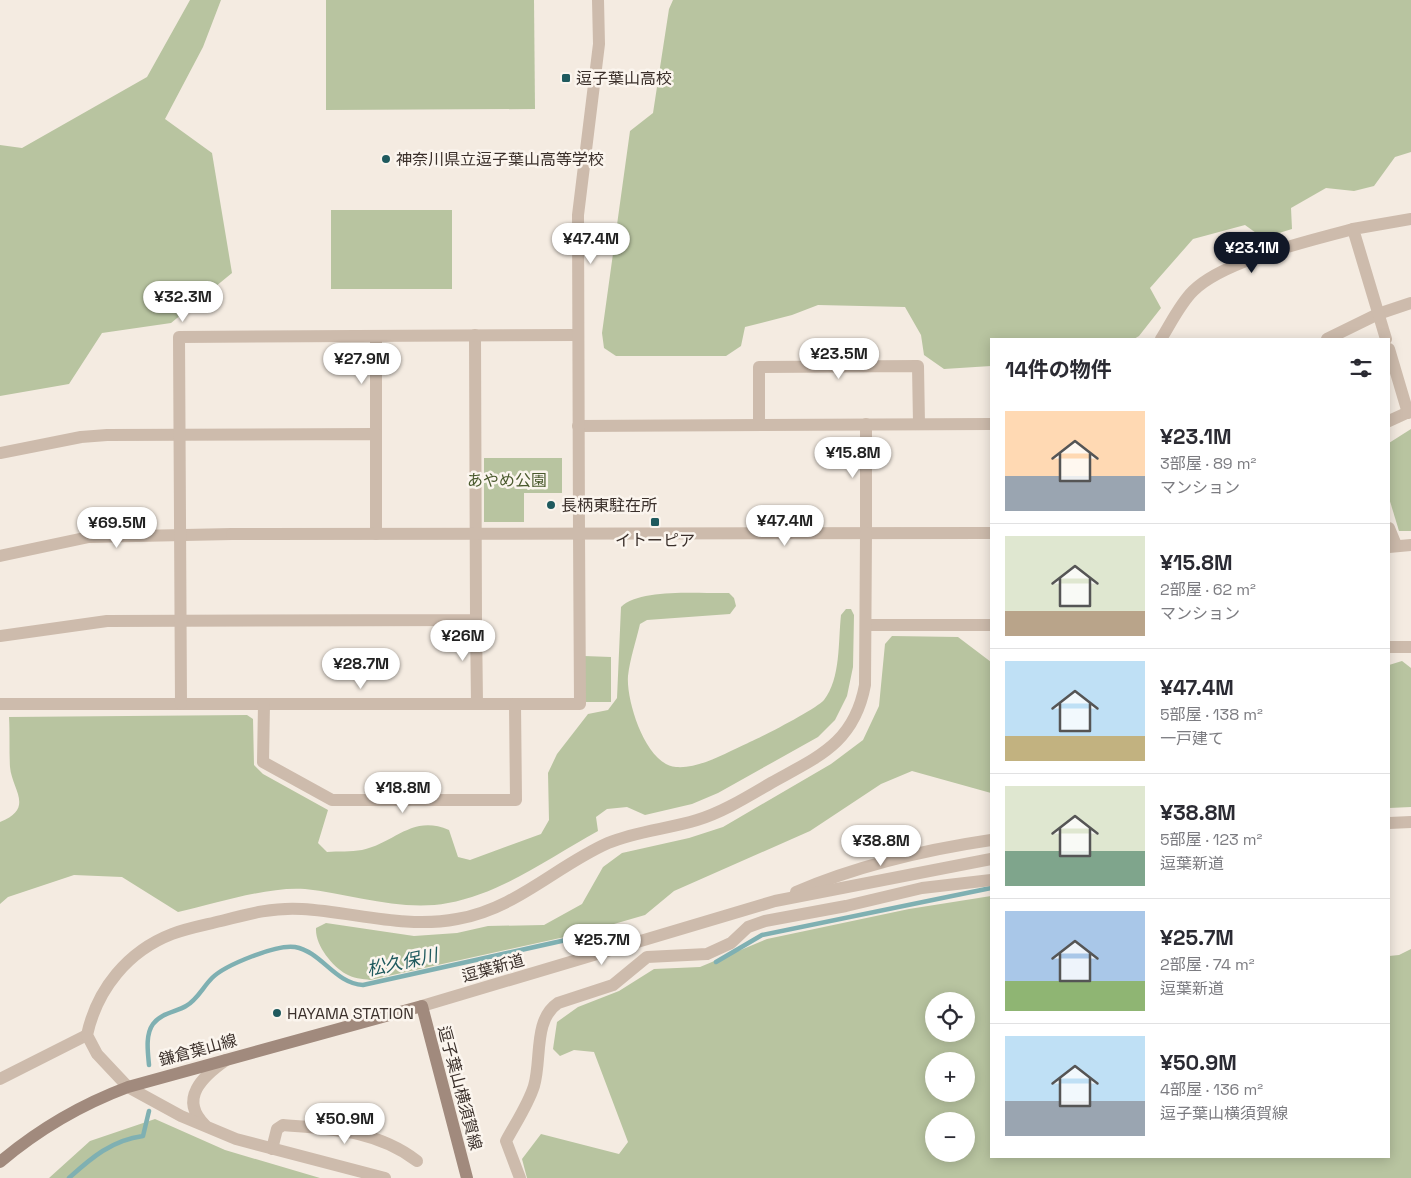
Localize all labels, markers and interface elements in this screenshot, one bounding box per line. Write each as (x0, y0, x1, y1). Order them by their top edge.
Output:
place label: 逗子葉山高校 (576, 68, 672, 89)
marker: 逗子葉山高校 (560, 72, 572, 84)
place label: 神奈川県立逗子葉山高等学校 (396, 149, 604, 170)
marker: 神奈川県立逗子葉山高等学校 (380, 153, 392, 165)
pin: ¥47.4M (550, 222, 632, 265)
text: ¥47.4M (563, 228, 619, 249)
pin: ¥23.1M (1211, 232, 1293, 274)
text: ¥23.1M (1225, 237, 1279, 258)
pin: ¥32.3M (142, 280, 224, 323)
text: ¥32.3M (154, 286, 212, 307)
pin: ¥23.5M (798, 338, 880, 380)
pin: ¥27.9M (321, 342, 403, 385)
text: ¥23.5M (810, 343, 868, 364)
text: ¥27.9M (334, 348, 390, 369)
icon: filters (1347, 354, 1375, 382)
text: 14件の物件 (1005, 356, 1112, 383)
text: ¥23.1M (1160, 423, 1231, 450)
icon: home (1045, 431, 1105, 491)
pin: ¥15.8M (812, 436, 894, 479)
text: ¥15.8M (825, 442, 881, 463)
text: 3部屋 · 89 m² (1160, 453, 1256, 474)
park label: あやめ公園 (467, 470, 547, 491)
text: マンション (1160, 477, 1240, 498)
place label: 長柄東駐在所 (561, 495, 657, 516)
marker: 長柄東駐在所 (545, 499, 557, 511)
pin: ¥47.4M (744, 504, 826, 547)
pin: ¥69.5M (76, 506, 158, 549)
text: ¥47.4M (757, 510, 813, 531)
text: ¥69.5M (88, 512, 146, 533)
marker: イトーピア (649, 516, 661, 528)
place label: イトーピア (615, 530, 695, 551)
text: ¥15.8M (1160, 549, 1233, 576)
icon: home (1045, 556, 1105, 616)
text: 2部屋 · 62 m² (1160, 579, 1256, 600)
text: マンション (1160, 603, 1240, 624)
pin: ¥26M (433, 620, 493, 662)
text: ¥26M (441, 625, 485, 646)
pin: ¥28.7M (320, 648, 402, 690)
text: ¥28.7M (333, 653, 389, 674)
text: ¥47.4M (1160, 674, 1234, 701)
icon: home (1045, 681, 1105, 741)
text: 5部屋 · 138 m² (1160, 704, 1263, 725)
text: 一戸建て (1160, 728, 1224, 749)
pin: ¥18.8M (362, 772, 444, 814)
text: ¥18.8M (375, 777, 431, 798)
text: ¥38.8M (1160, 799, 1236, 826)
icon: home (1045, 806, 1105, 866)
pin: ¥38.8M (840, 824, 922, 867)
text: 5部屋 · 123 m² (1160, 829, 1262, 850)
text: ¥38.8M (852, 830, 910, 851)
text: 逗葉新道 (1160, 853, 1224, 874)
pin: ¥25.7M (561, 924, 643, 966)
text: ¥25.7M (1160, 924, 1234, 951)
text: ¥25.7M (574, 929, 630, 950)
icon: home (1045, 931, 1105, 991)
water label: 松久保川 (364, 943, 442, 981)
street label: 逗葉新道 (459, 949, 527, 987)
text: 2部屋 · 74 m² (1160, 954, 1255, 975)
text: 逗葉新道 (1160, 978, 1224, 999)
map controls (925, 992, 975, 1162)
button: locate (925, 992, 975, 1042)
place label: HAYAMA STATION (287, 1003, 414, 1024)
marker: HAYAMA STATION (271, 1007, 283, 1019)
street label: 逗子葉山横須賀線 (433, 1023, 487, 1153)
street label: 鎌倉葉山線 (157, 1030, 239, 1070)
text: ¥50.9M (1160, 1049, 1237, 1076)
button: + (925, 1052, 975, 1102)
icon: home (1045, 1056, 1105, 1116)
text: 4部屋 · 136 m² (1160, 1079, 1263, 1100)
pin: ¥50.9M (304, 1102, 386, 1145)
text: 逗子葉山横須賀線 (1160, 1103, 1288, 1124)
text: ¥50.9M (316, 1108, 374, 1129)
button: − (925, 1112, 975, 1162)

